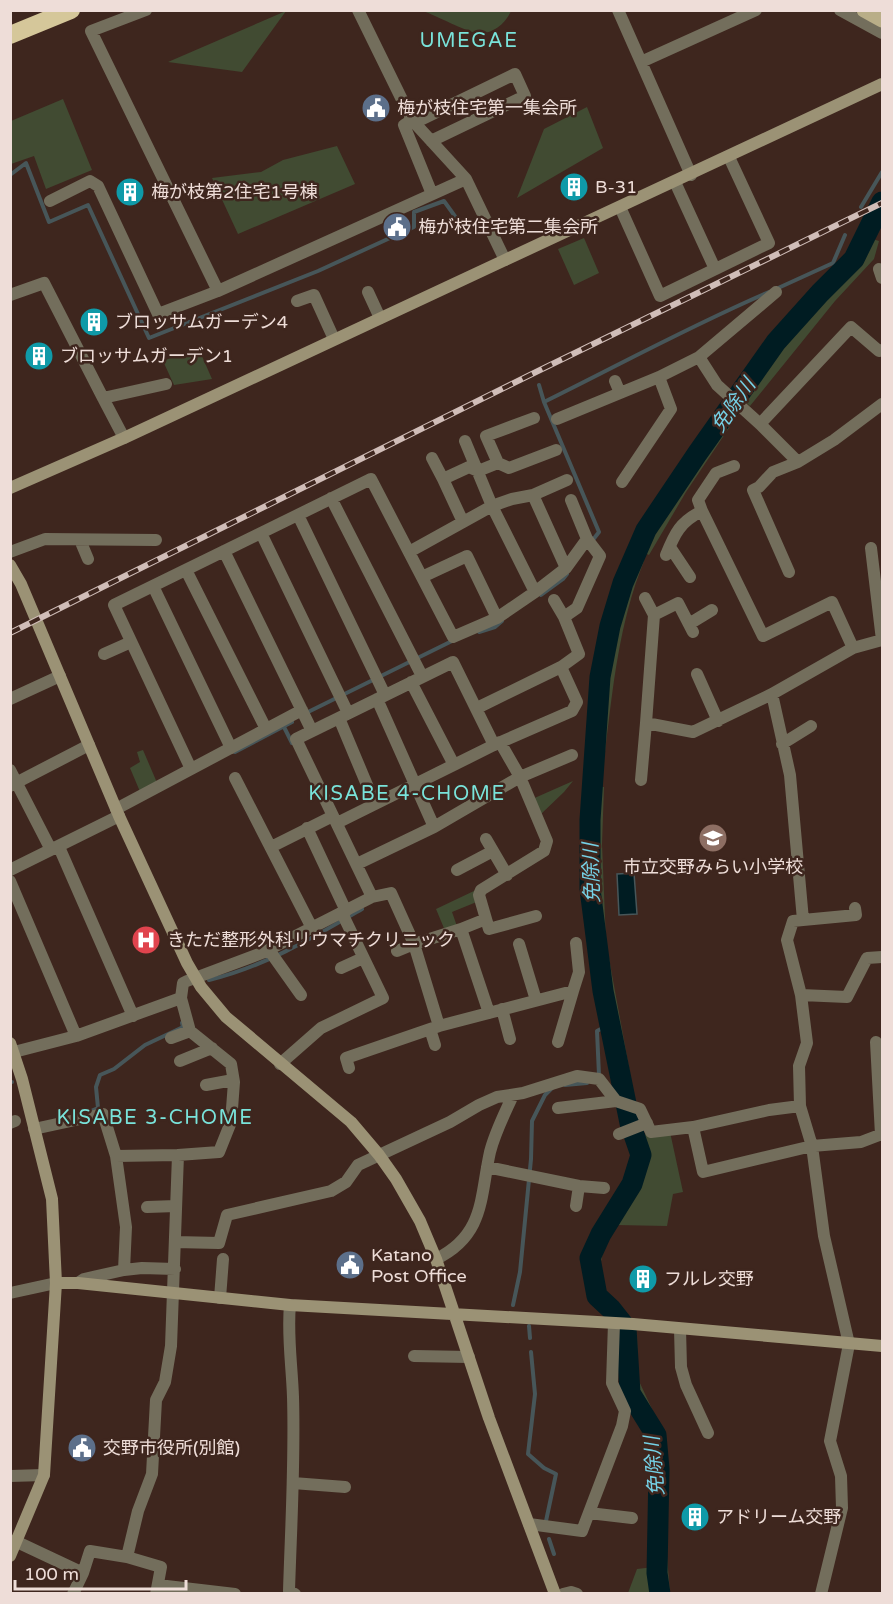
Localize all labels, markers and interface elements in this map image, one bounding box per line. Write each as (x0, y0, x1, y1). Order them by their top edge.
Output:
district label: UMEGAE (420, 29, 518, 53)
public building icon: 梅が枝住宅第一集会所 (360, 92, 392, 124)
place label: 梅が枝住宅第一集会所 (397, 97, 577, 119)
building icon: B-31 (558, 171, 590, 203)
building icon: 梅が枝第2住宅1号棟 (114, 176, 146, 208)
place label: B-31 (595, 176, 637, 198)
place label: 梅が枝第2住宅1号棟 (151, 181, 318, 203)
public building icon: 梅が枝住宅第二集会所 (381, 211, 413, 243)
place label: 梅が枝住宅第二集会所 (418, 216, 598, 238)
building icon: ブロッサムガーデン4 (78, 306, 110, 338)
place label: ブロッサムガーデン4 (115, 311, 288, 333)
building icon: ブロッサムガーデン1 (23, 340, 55, 372)
place label: ブロッサムガーデン1 (60, 345, 233, 367)
water label: 免除川 (707, 372, 762, 437)
district label: KISABE 4-CHOME (308, 782, 506, 806)
school or university icon: 市立交野みらい小学校 (697, 822, 729, 854)
water label: 免除川 (579, 841, 605, 903)
place label: 市立交野みらい小学校 (623, 856, 803, 878)
hospital icon: きただ整形外科リウマチクリニック (130, 924, 162, 956)
place label: きただ整形外科リウマチクリニック (167, 929, 455, 951)
district label: KISABE 3-CHOME (56, 1106, 254, 1130)
place label: Katano Post Office (371, 1244, 467, 1287)
public building icon: Katano Post Office (334, 1249, 366, 1281)
building icon: フルレ交野 (627, 1263, 659, 1295)
place label: フルレ交野 (664, 1268, 754, 1290)
public building icon: 交野市役所(別館) (66, 1432, 98, 1464)
water label: 免除川 (640, 1433, 670, 1497)
place label: 交野市役所(別館) (103, 1437, 240, 1459)
building icon: アドリーム交野 (679, 1501, 711, 1533)
place label: アドリーム交野 (716, 1506, 841, 1528)
scale bar (15, 1553, 186, 1591)
text: 100 m (24, 1563, 79, 1585)

